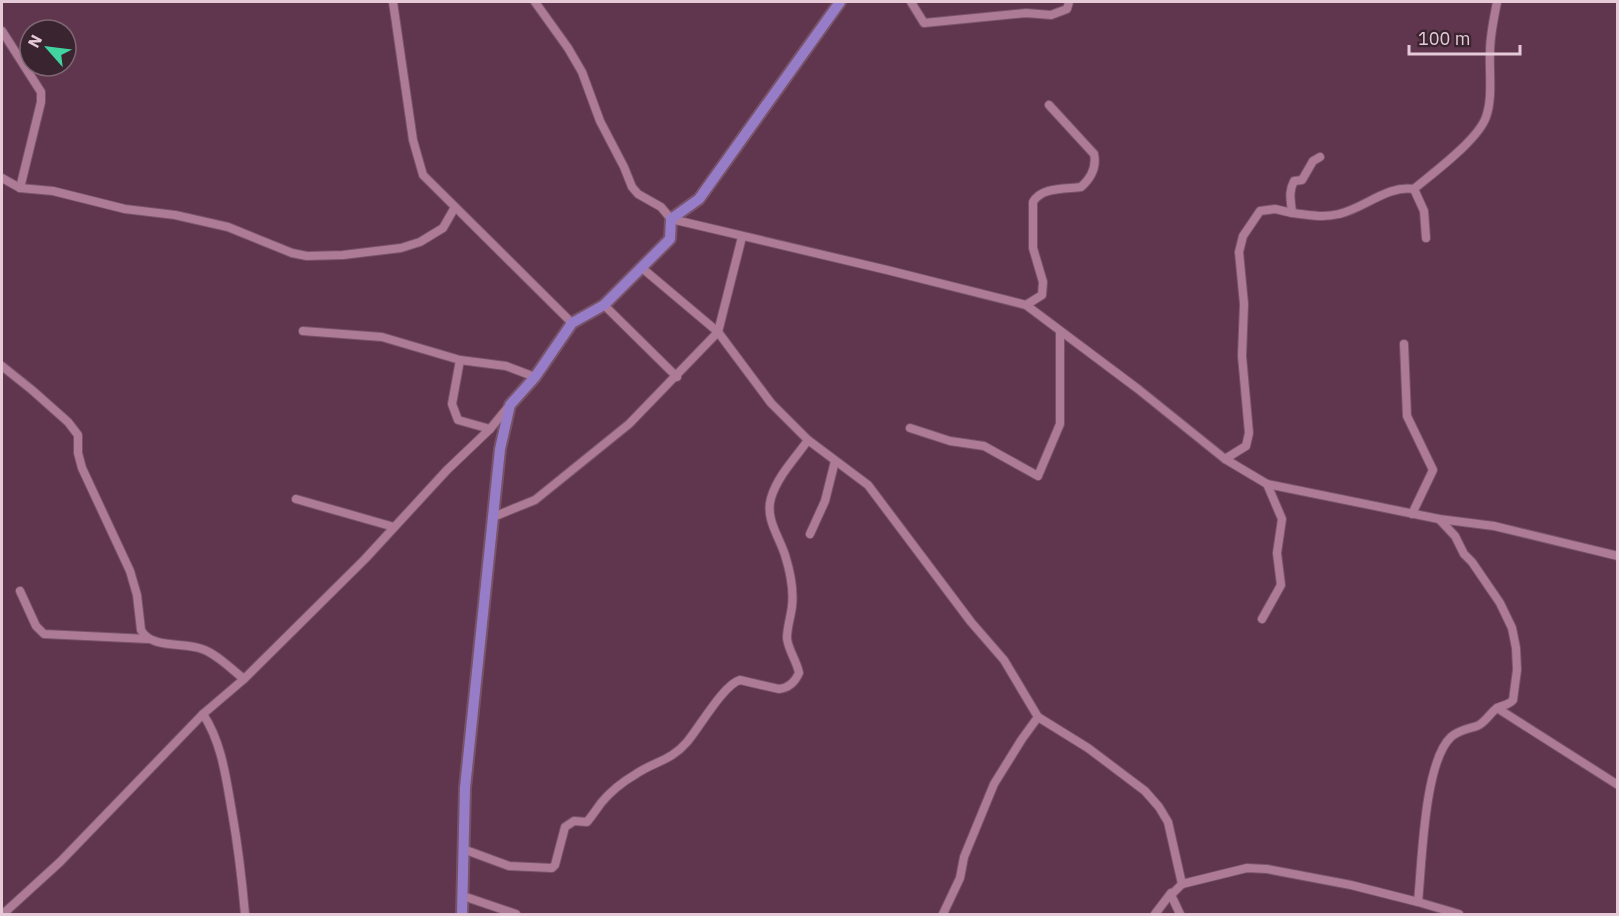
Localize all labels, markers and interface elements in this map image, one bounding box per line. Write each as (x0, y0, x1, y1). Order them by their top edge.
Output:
north arrow (18, 18, 78, 78)
scale bar (1409, 18, 1520, 56)
text: 100 m (1418, 27, 1470, 50)
text: N (23, 31, 46, 51)

